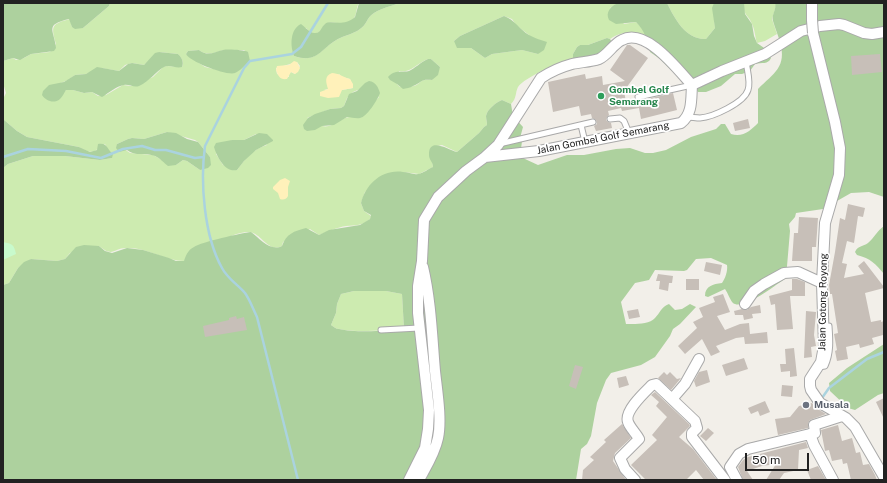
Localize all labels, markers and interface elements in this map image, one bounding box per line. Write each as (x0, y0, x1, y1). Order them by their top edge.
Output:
place label: Gombel Golf Semarang (609, 84, 669, 108)
marker: Gombel Golf Semarang (596, 91, 606, 101)
street label: Jalan Gombel Golf Semarang (536, 119, 670, 157)
street label: Jalan Gotong Royong (816, 253, 830, 351)
place label: Musala (814, 399, 849, 411)
marker: Musala (801, 400, 811, 410)
scale bar (747, 445, 811, 471)
text: 50 m (752, 453, 780, 467)

